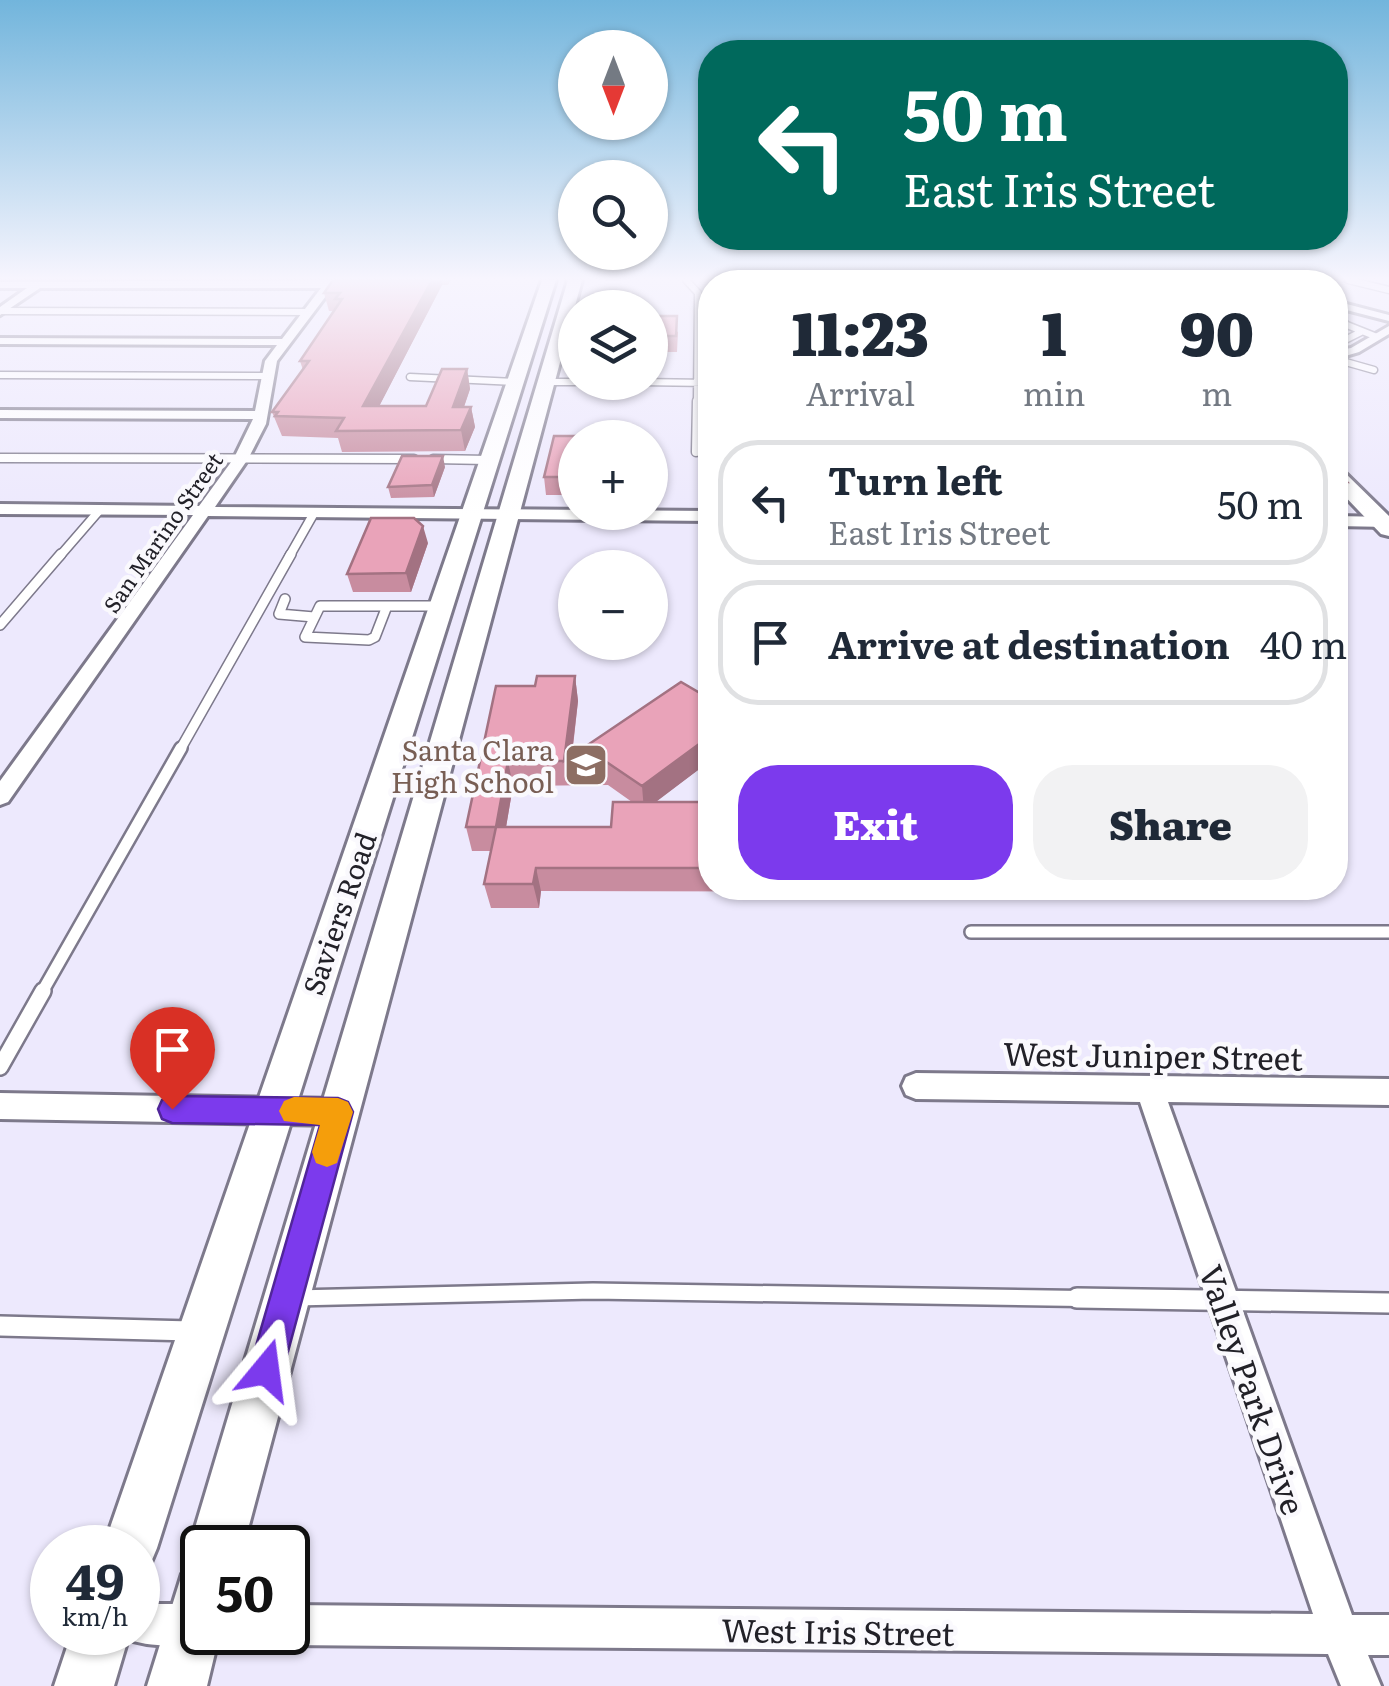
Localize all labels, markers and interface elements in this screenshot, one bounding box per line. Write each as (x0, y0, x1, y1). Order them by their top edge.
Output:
north arrow (558, 30, 668, 140)
map controls (558, 30, 668, 660)
text: 50 m (903, 59, 1068, 163)
icon: left (738, 80, 868, 210)
text: East Iris Street (903, 154, 1215, 221)
button: search (558, 160, 668, 270)
text: 11:23 (792, 285, 929, 374)
text: 1 (1042, 285, 1067, 374)
text: 90 (1179, 285, 1254, 374)
button: layers (558, 290, 668, 400)
text: Arrival (806, 368, 915, 416)
text: min (1023, 368, 1086, 416)
text: m (1201, 368, 1232, 416)
button: + (558, 420, 668, 530)
street label: San Marino Street (94, 445, 230, 619)
text: Turn left (828, 450, 1003, 507)
text: 50 m (1217, 474, 1303, 531)
icon: left (743, 475, 798, 530)
text: East Iris Street (828, 507, 1050, 555)
button: − (558, 550, 668, 660)
text: Arrive at destination (828, 614, 1230, 671)
text: 40 m (1260, 614, 1347, 671)
icon: arrive (743, 615, 798, 670)
place label: Santa Clara High School (391, 728, 554, 802)
school or university icon: Santa Clara High School (563, 742, 609, 788)
button: Exit (738, 765, 1013, 880)
button: Share (1033, 765, 1308, 880)
street label: Saviers Road (290, 826, 386, 1000)
pin (130, 1007, 215, 1110)
icon: arrive (145, 1022, 200, 1077)
street label: West Juniper Street (1003, 1027, 1303, 1081)
street label: Valley Park Drive (1189, 1258, 1319, 1520)
position arrow (214, 1318, 318, 1422)
speed limit sign: 50 (180, 1525, 310, 1655)
text: 49 (66, 1541, 124, 1615)
text: km/h (62, 1597, 128, 1634)
street label: West Iris Street (721, 1604, 955, 1656)

